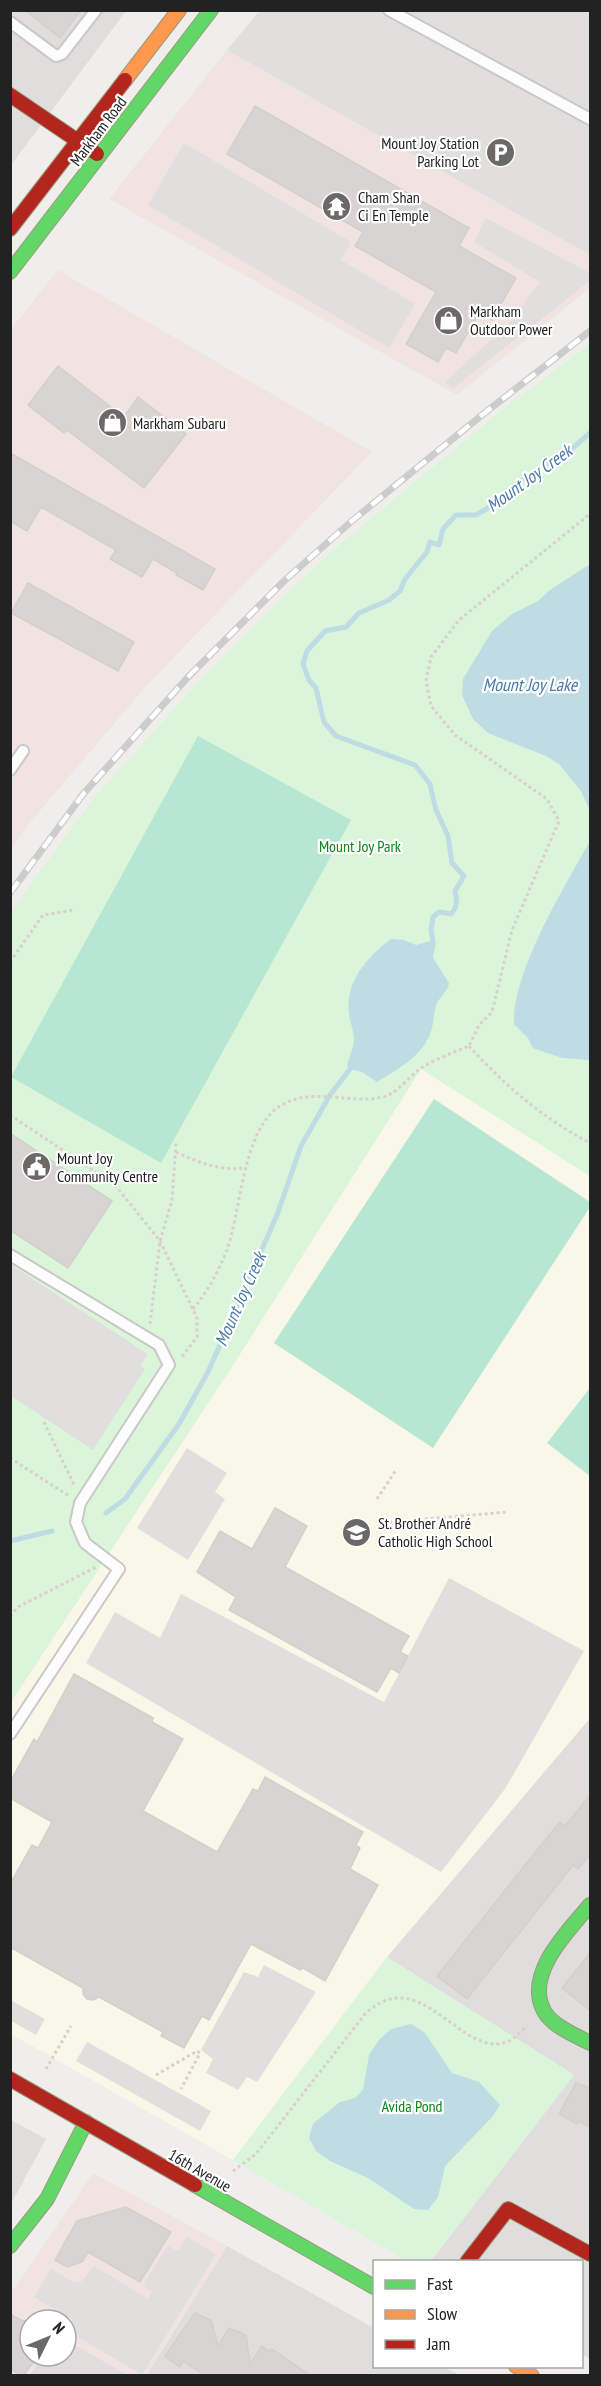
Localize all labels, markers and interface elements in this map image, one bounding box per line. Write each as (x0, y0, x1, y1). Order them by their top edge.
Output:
street label: Markham Road (65, 92, 131, 170)
place label: Mount Joy Station Parking Lot (381, 133, 480, 171)
parking icon: Mount Joy Station Parking Lot (484, 136, 516, 168)
place label: Cham Shan Ci En Temple (358, 187, 429, 225)
temple icon: Cham Shan Ci En Temple (321, 190, 353, 222)
place label: Markham Outdoor Power (470, 301, 553, 339)
shop icon: Markham Outdoor Power (433, 304, 465, 336)
shop icon: Markham Subaru (96, 407, 128, 439)
place label: Markham Subaru (133, 413, 226, 433)
water label: Mount Joy Creek (482, 438, 578, 517)
water label: Mount Joy Lake (483, 673, 579, 696)
park label: Mount Joy Park (319, 836, 402, 856)
place label: Mount Joy Community Centre (57, 1148, 158, 1186)
public building icon: Mount Joy Community Centre (20, 1151, 52, 1183)
water label: Mount Joy Creek (209, 1247, 272, 1350)
place label: St. Brother André Catholic High School (378, 1513, 493, 1551)
school or university icon: St. Brother André Catholic High School (341, 1516, 373, 1548)
park label: Avida Pond (381, 2096, 443, 2116)
street label: 16th Avenue (165, 2144, 235, 2196)
legend (373, 2260, 583, 2368)
text: Fast (427, 2272, 453, 2295)
text: Slow (427, 2302, 458, 2325)
north arrow (18, 2308, 78, 2368)
text: N (49, 2318, 69, 2338)
text: Jam (426, 2332, 450, 2355)

